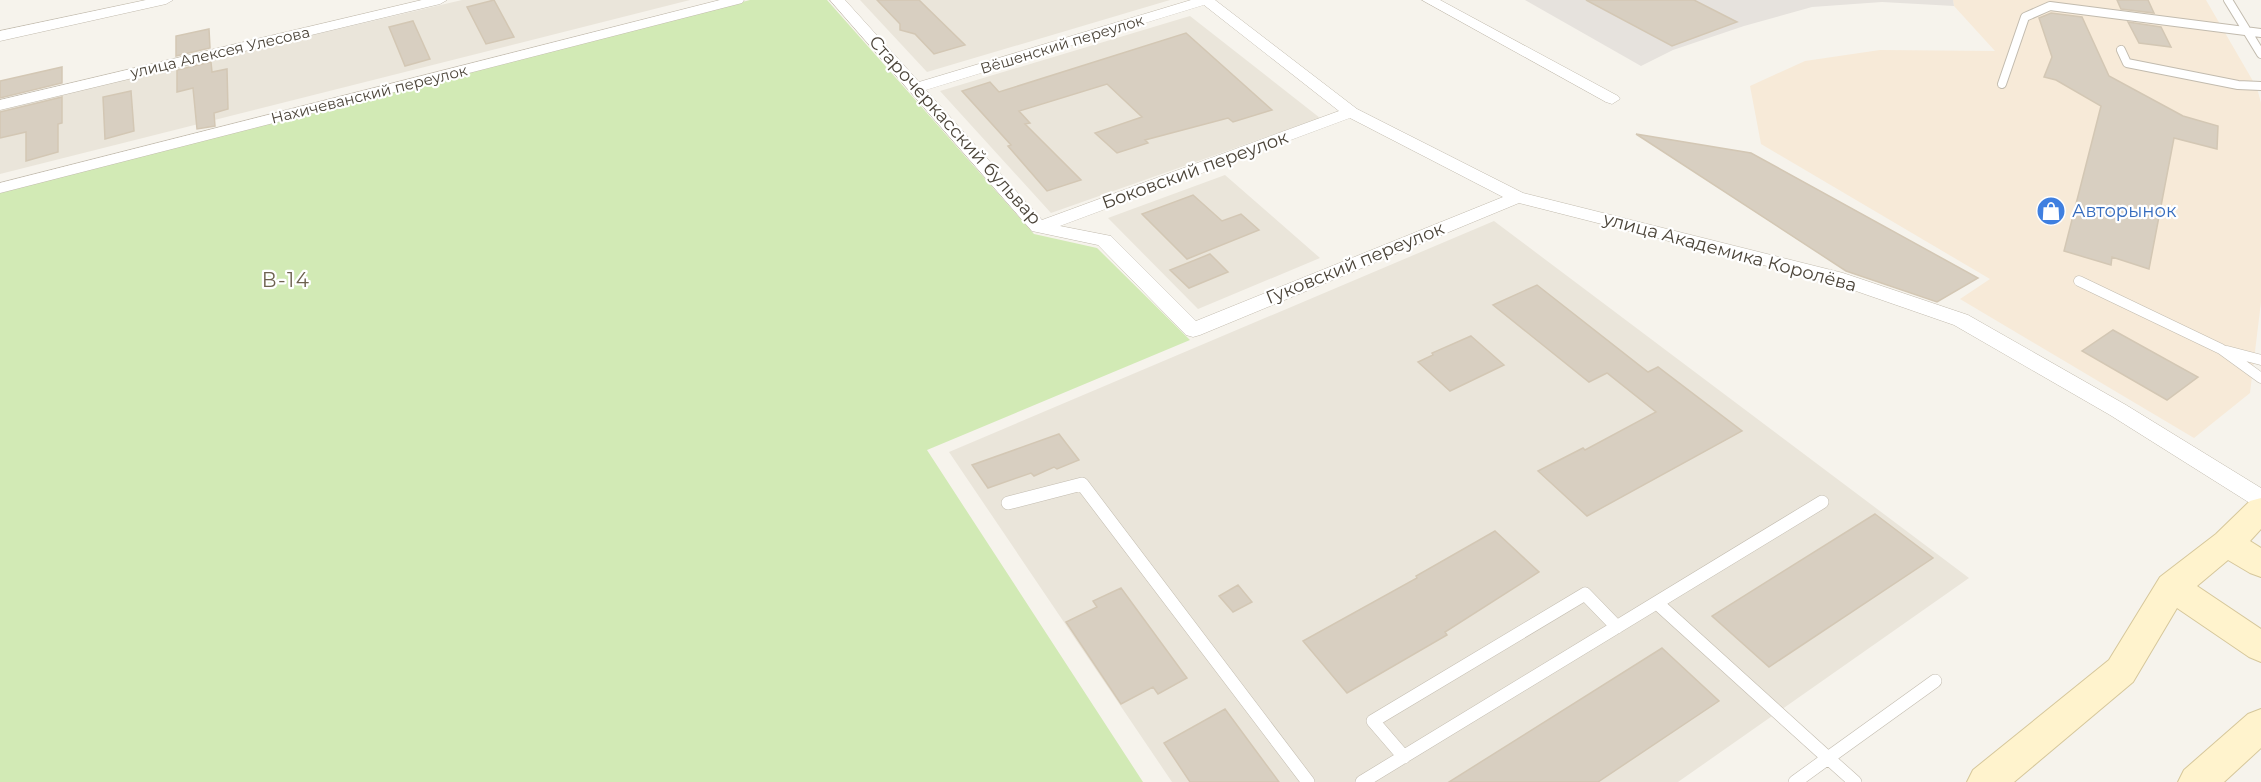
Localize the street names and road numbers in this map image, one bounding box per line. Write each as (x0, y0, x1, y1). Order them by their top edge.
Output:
street label: Вёшенский переулок (978, 10, 1146, 78)
street label: улица Алексея Улесова (127, 22, 312, 82)
street label: Старочеркасский бульвар (864, 31, 1046, 229)
street label: Нахичеванский переулок (269, 60, 469, 128)
street label: Боковский переулок (1099, 126, 1292, 214)
street label: улица Академика Королёва (1600, 207, 1859, 296)
street label: Гуковский переулок (1263, 217, 1448, 309)

